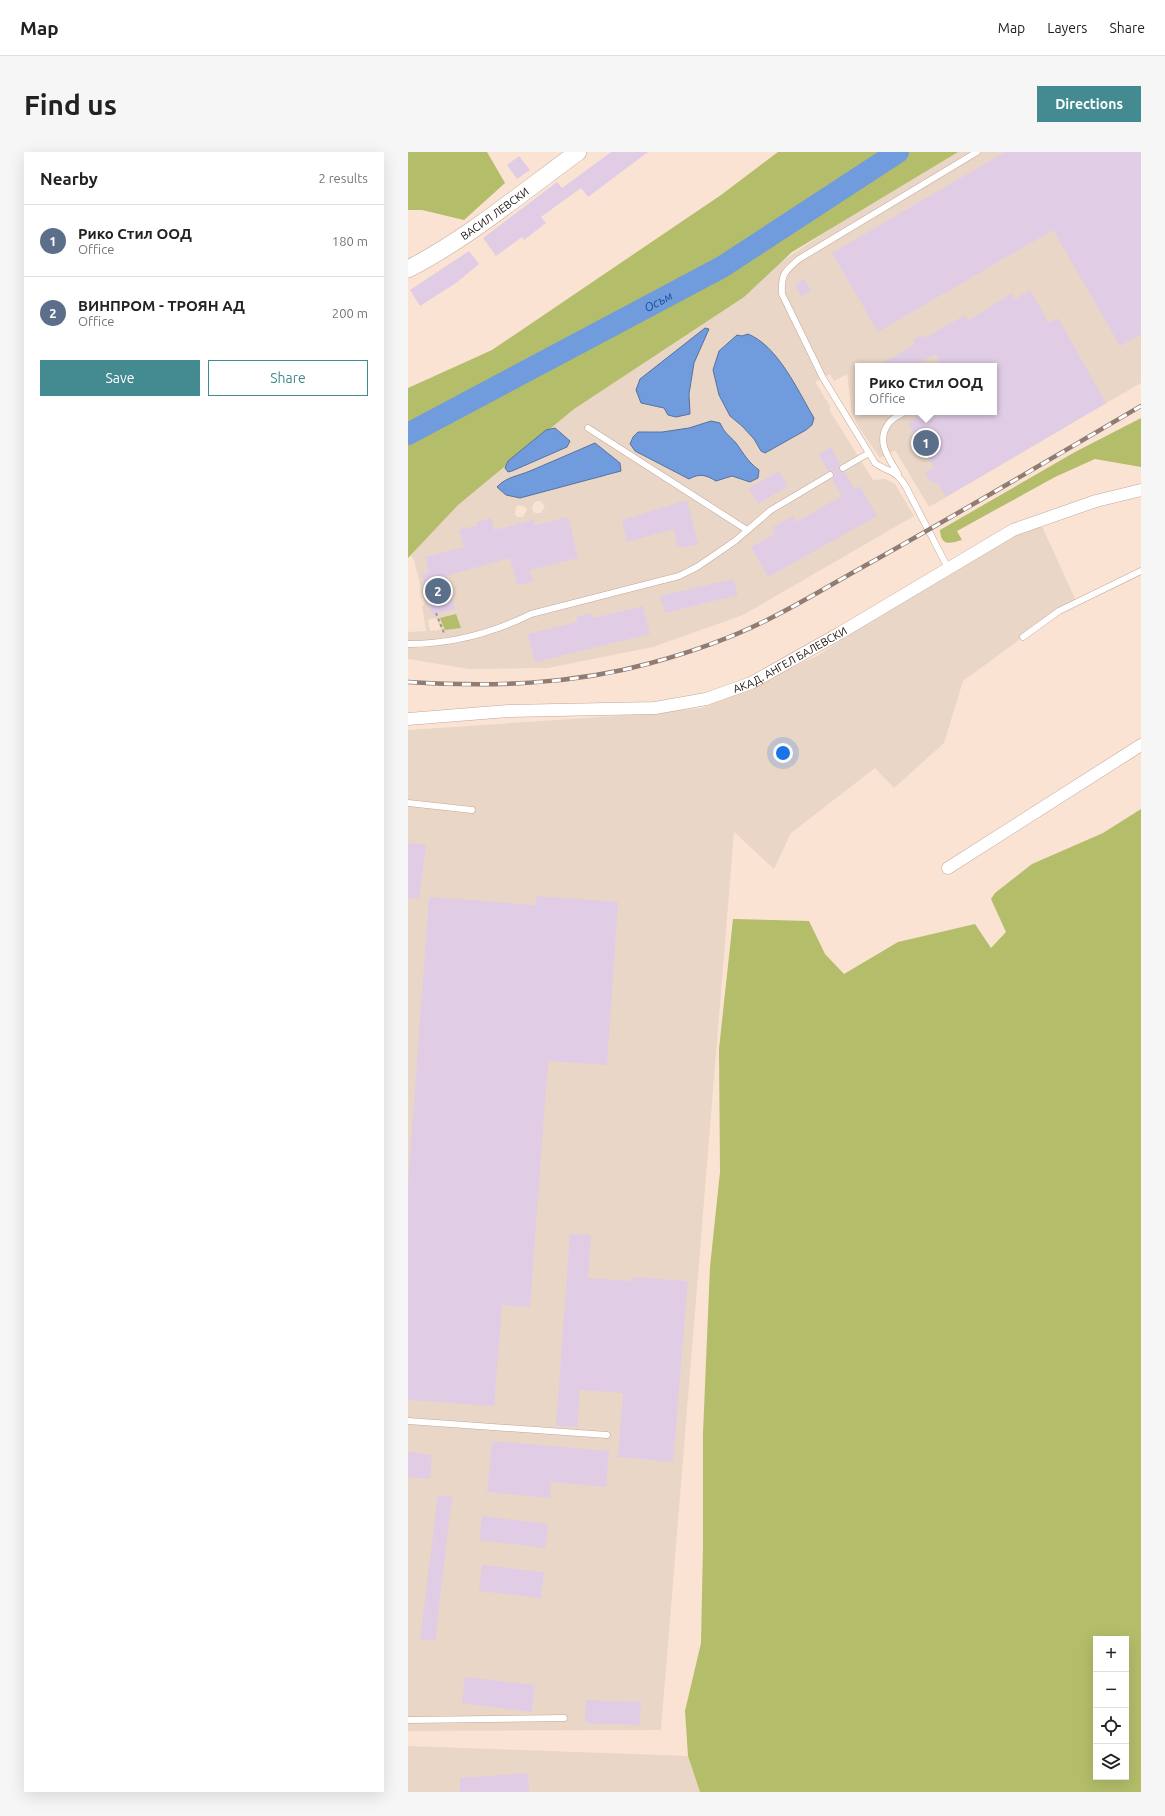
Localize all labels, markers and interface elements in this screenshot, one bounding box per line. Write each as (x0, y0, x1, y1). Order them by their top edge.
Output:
text: Map (20, 17, 59, 39)
text: Map (998, 20, 1025, 36)
text: Layers (1047, 20, 1087, 36)
text: Share (1109, 20, 1145, 36)
button: Directions (1037, 86, 1141, 122)
text: Find us (24, 89, 117, 120)
text: Nearby (40, 169, 98, 188)
text: 2 results (318, 171, 368, 185)
street label: ВАСИЛ ЛЕВСКИ (458, 185, 531, 242)
text: Рико Стил ООД (78, 225, 192, 242)
text: 1 (49, 234, 57, 248)
text: 180 m (332, 234, 368, 248)
text: Office (78, 242, 114, 256)
water label: Осъм (642, 288, 674, 314)
text: ВИНПРОМ - ТРОЯН АД (78, 297, 245, 314)
text: 2 (49, 306, 57, 320)
text: 200 m (332, 306, 368, 320)
text: Office (78, 314, 114, 328)
button: Save (40, 360, 200, 396)
button: Share (208, 360, 368, 396)
popup (855, 363, 997, 415)
text: Рико Стил ООД (869, 374, 983, 391)
text: Office (869, 391, 905, 405)
pin: 1 (913, 428, 939, 458)
pin: 2 (425, 576, 451, 606)
street label: АКАД. АНГЕЛ БАЛЕВСКИ (731, 624, 849, 695)
your location (773, 743, 793, 763)
map controls (1093, 1636, 1129, 1780)
button: + (1093, 1636, 1129, 1672)
button: − (1093, 1672, 1129, 1708)
button: locate (1093, 1708, 1129, 1744)
button: layers (1093, 1744, 1129, 1780)

